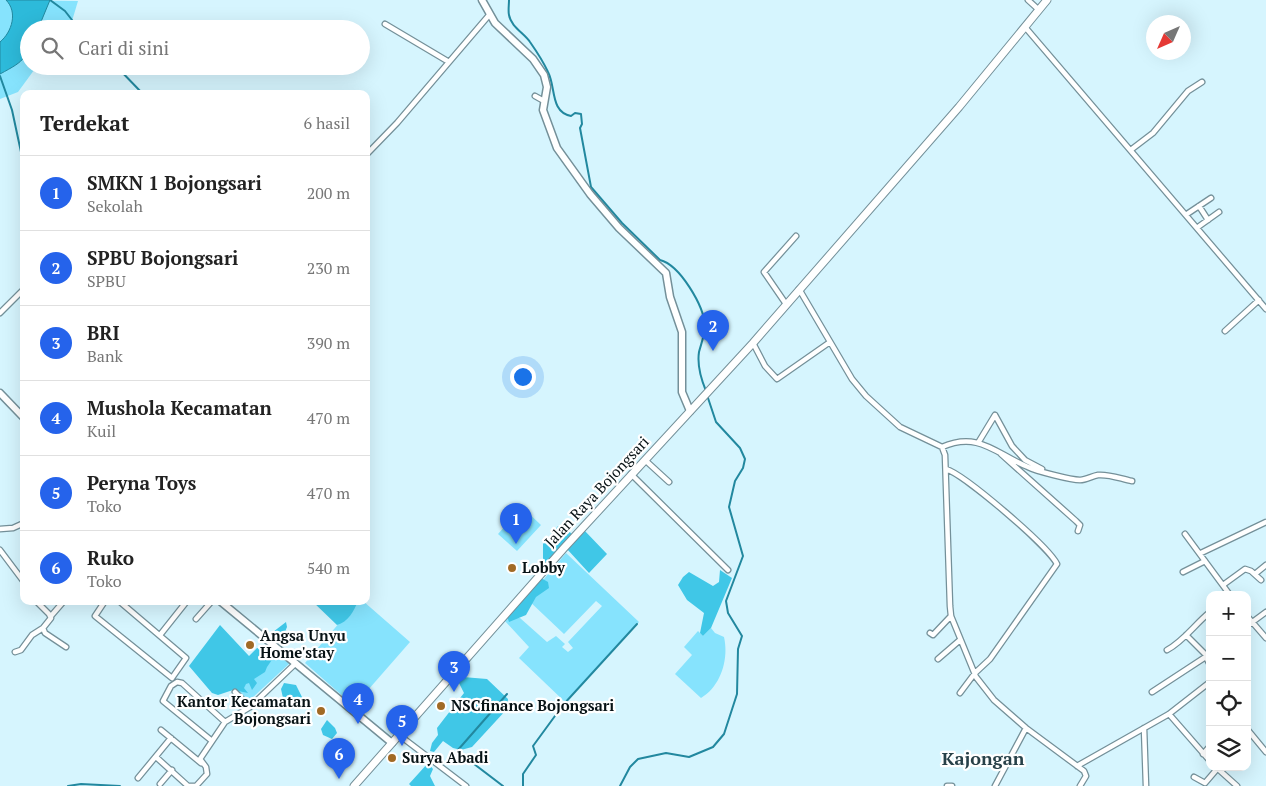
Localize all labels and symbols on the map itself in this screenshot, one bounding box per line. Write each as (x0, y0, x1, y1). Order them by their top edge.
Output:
north arrow (1146, 15, 1191, 60)
pin: 2 (697, 310, 729, 351)
your location (510, 364, 536, 390)
street label: Jalan Raya Bojongsari (540, 432, 653, 551)
pin: 1 (500, 503, 532, 544)
place label: Lobby (522, 557, 566, 577)
marker: Lobby (506, 562, 518, 574)
place label: Angsa Unyu Home'stay (260, 625, 347, 662)
marker: Angsa Unyu Home'stay (244, 639, 256, 651)
pin: 3 (438, 651, 470, 692)
pin: 4 (342, 683, 374, 724)
place label: Kantor Kecamatan Bojongsari (177, 691, 311, 728)
place label: NSCfinance Bojongsari (451, 695, 614, 715)
marker: NSCfinance Bojongsari (435, 700, 447, 712)
marker: Kantor Kecamatan Bojongsari (315, 705, 327, 717)
pin: 5 (386, 705, 418, 746)
pin: 6 (323, 738, 355, 779)
district label: Kajongan (942, 746, 1025, 770)
place label: Surya Abadi (402, 747, 489, 767)
marker: Surya Abadi (386, 752, 398, 764)

